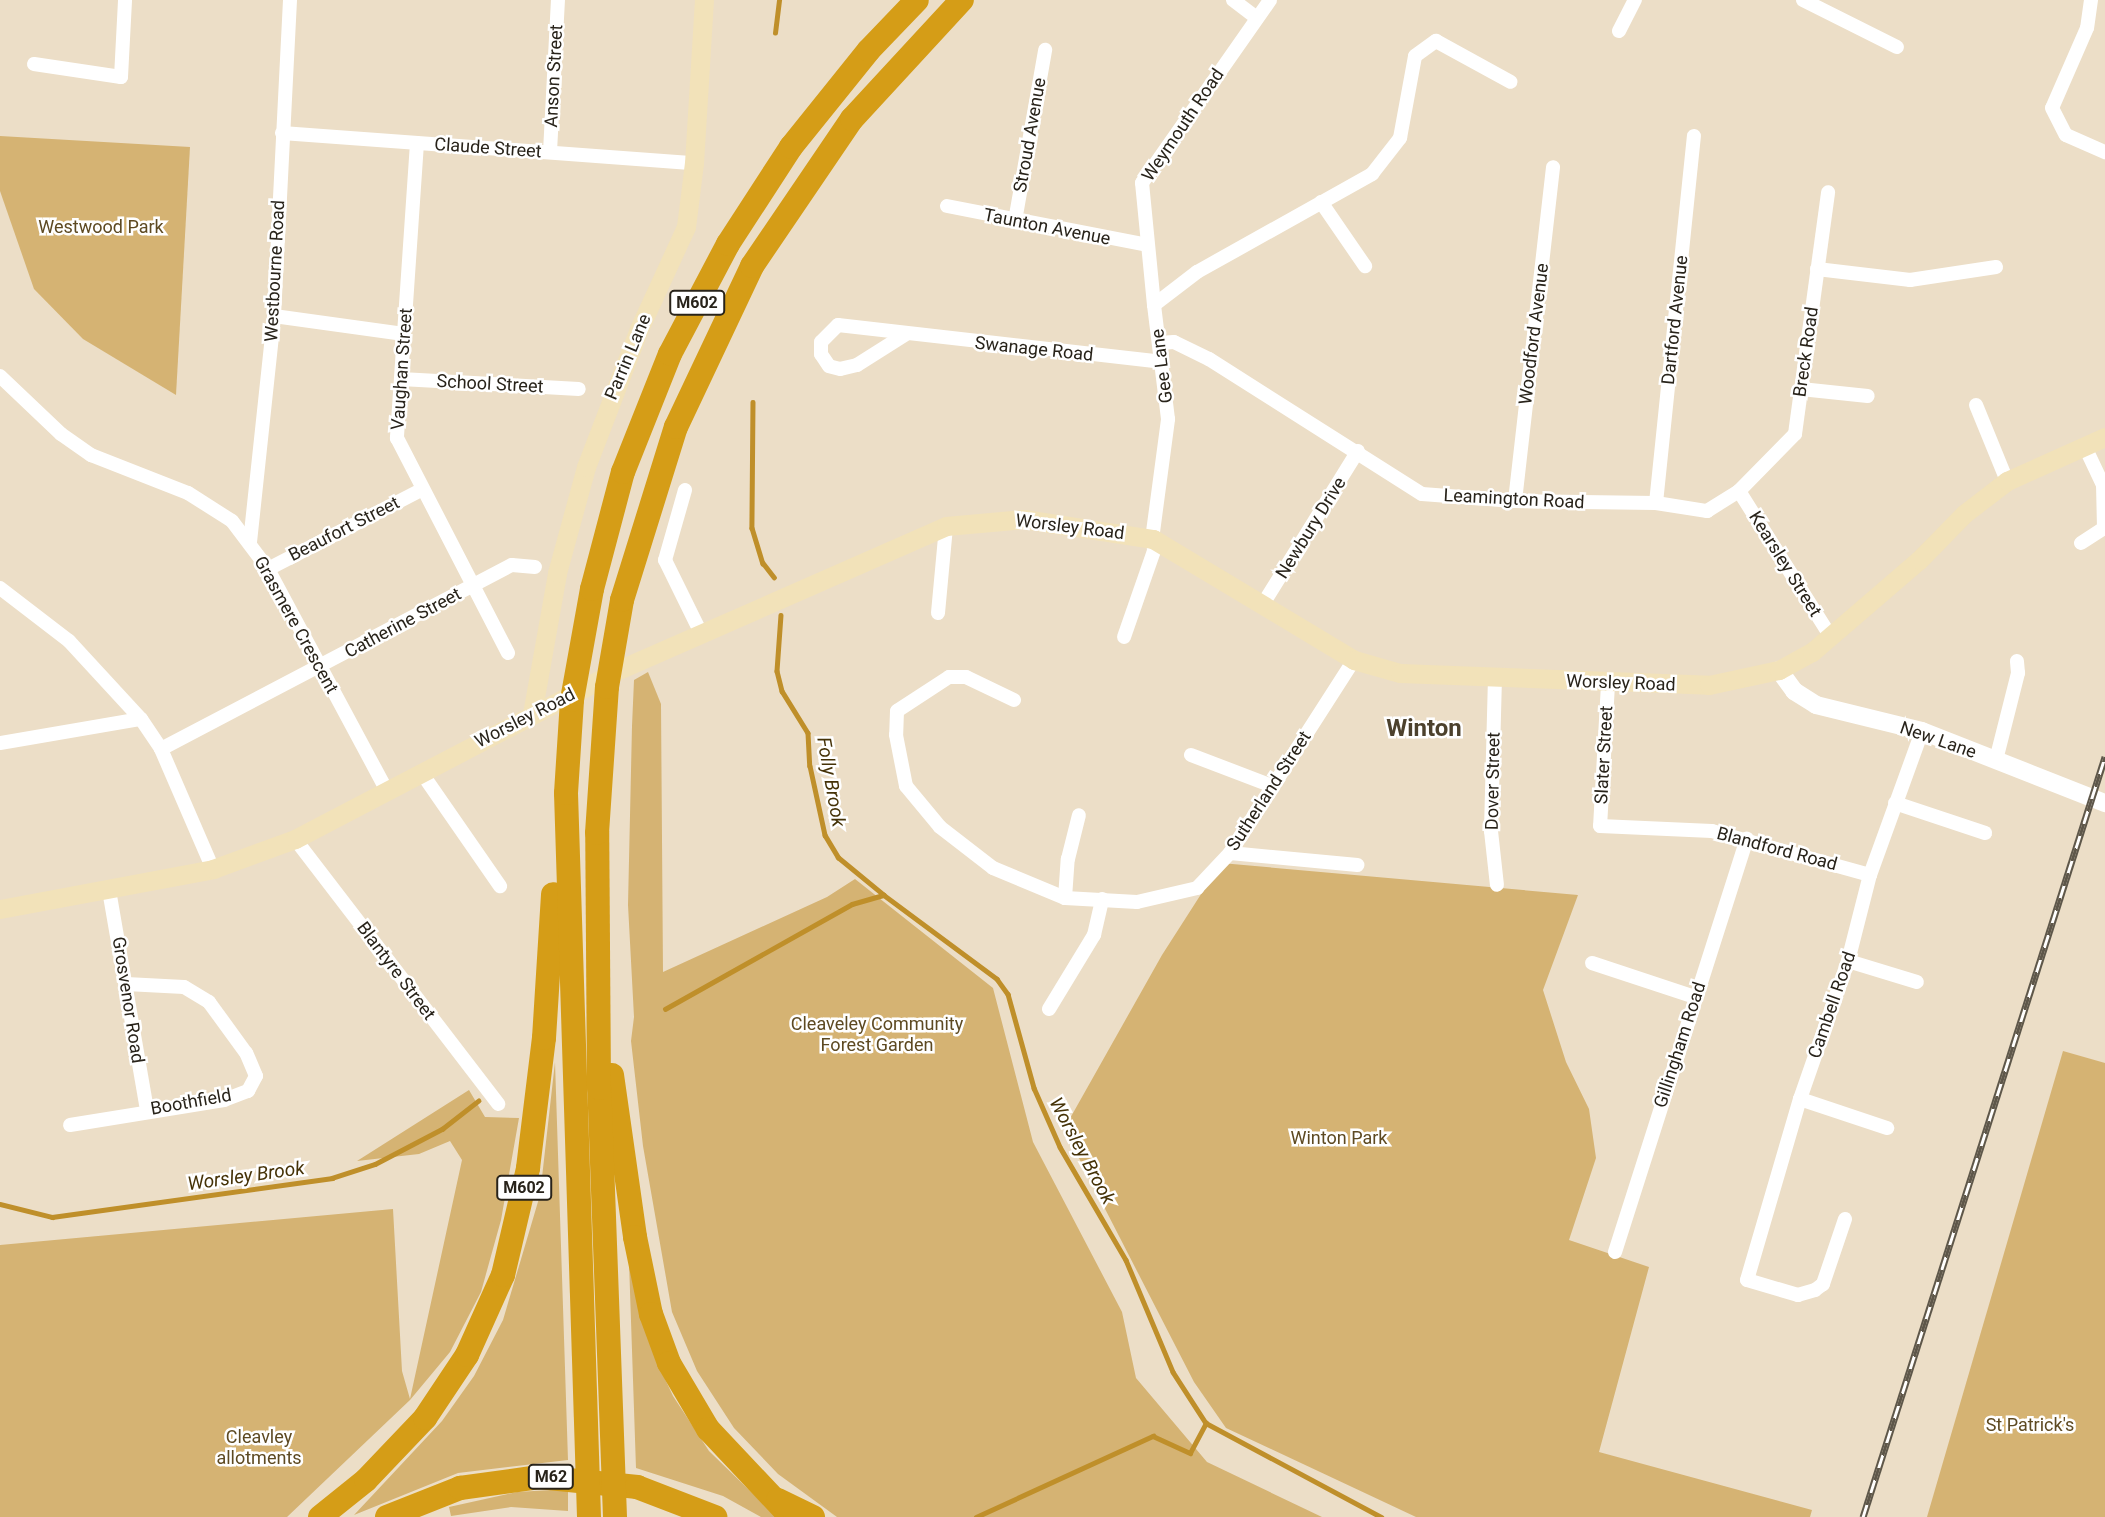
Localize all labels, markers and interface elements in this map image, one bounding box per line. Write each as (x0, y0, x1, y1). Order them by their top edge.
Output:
street label: Anson Street (541, 24, 567, 128)
street label: Weymouth Road (1137, 65, 1229, 185)
street label: Stroud Avenue (1009, 76, 1051, 194)
street label: Claude Street (434, 133, 542, 163)
street label: Westbourne Road (260, 199, 290, 343)
street label: Taunton Avenue (982, 204, 1112, 250)
park label: Westwood Park (38, 216, 164, 238)
street label: Dartford Avenue (1657, 254, 1693, 386)
street label: Woodford Avenue (1515, 262, 1553, 406)
road number: M602 (669, 290, 725, 316)
street label: Breck Road (1789, 305, 1823, 399)
street label: Vaughan Street (387, 307, 417, 431)
street label: Parrin Lane (600, 311, 656, 403)
street label: Gee Lane (1147, 328, 1177, 404)
street label: Swanage Road (974, 332, 1094, 366)
street label: School Street (436, 370, 544, 398)
street label: Newbury Drive (1271, 473, 1351, 583)
street label: Leamington Road (1443, 485, 1585, 513)
street label: Beaufort Street (285, 492, 403, 566)
street label: Kearsley Street (1744, 507, 1826, 621)
street label: Worsley Road (1014, 510, 1126, 544)
street label: Grasmere Crescent (249, 553, 343, 697)
street label: Catherine Street (341, 583, 465, 663)
street label: Worsley Road (1566, 670, 1676, 696)
street label: Worsley Road (471, 684, 579, 752)
street label: Slater Street (1591, 705, 1617, 805)
district label: Winton (1386, 715, 1462, 743)
street label: New Lane (1897, 717, 1979, 763)
street label: Sutherland Street (1222, 727, 1316, 855)
street label: Dover Street (1481, 732, 1505, 830)
water label: Folly Brook (812, 735, 850, 829)
street label: Blandford Road (1714, 823, 1840, 875)
street label: Blantyre Street (352, 918, 440, 1024)
street label: Grosvenor Road (107, 935, 149, 1065)
street label: Cambell Road (1804, 949, 1860, 1061)
street label: Gillingham Road (1649, 979, 1711, 1111)
park label: Cleaveley Community Forest Garden (791, 1014, 963, 1056)
street label: Boothfield (149, 1084, 233, 1120)
water label: Worsley Brook (1044, 1094, 1120, 1208)
park label: Winton Park (1291, 1127, 1387, 1149)
water label: Worsley Brook (186, 1157, 306, 1195)
road number: M602 (496, 1176, 552, 1200)
park label: St Patrick's (1986, 1414, 2074, 1436)
park label: Cleavley allotments (216, 1427, 302, 1470)
road number: M62 (526, 1464, 576, 1490)

